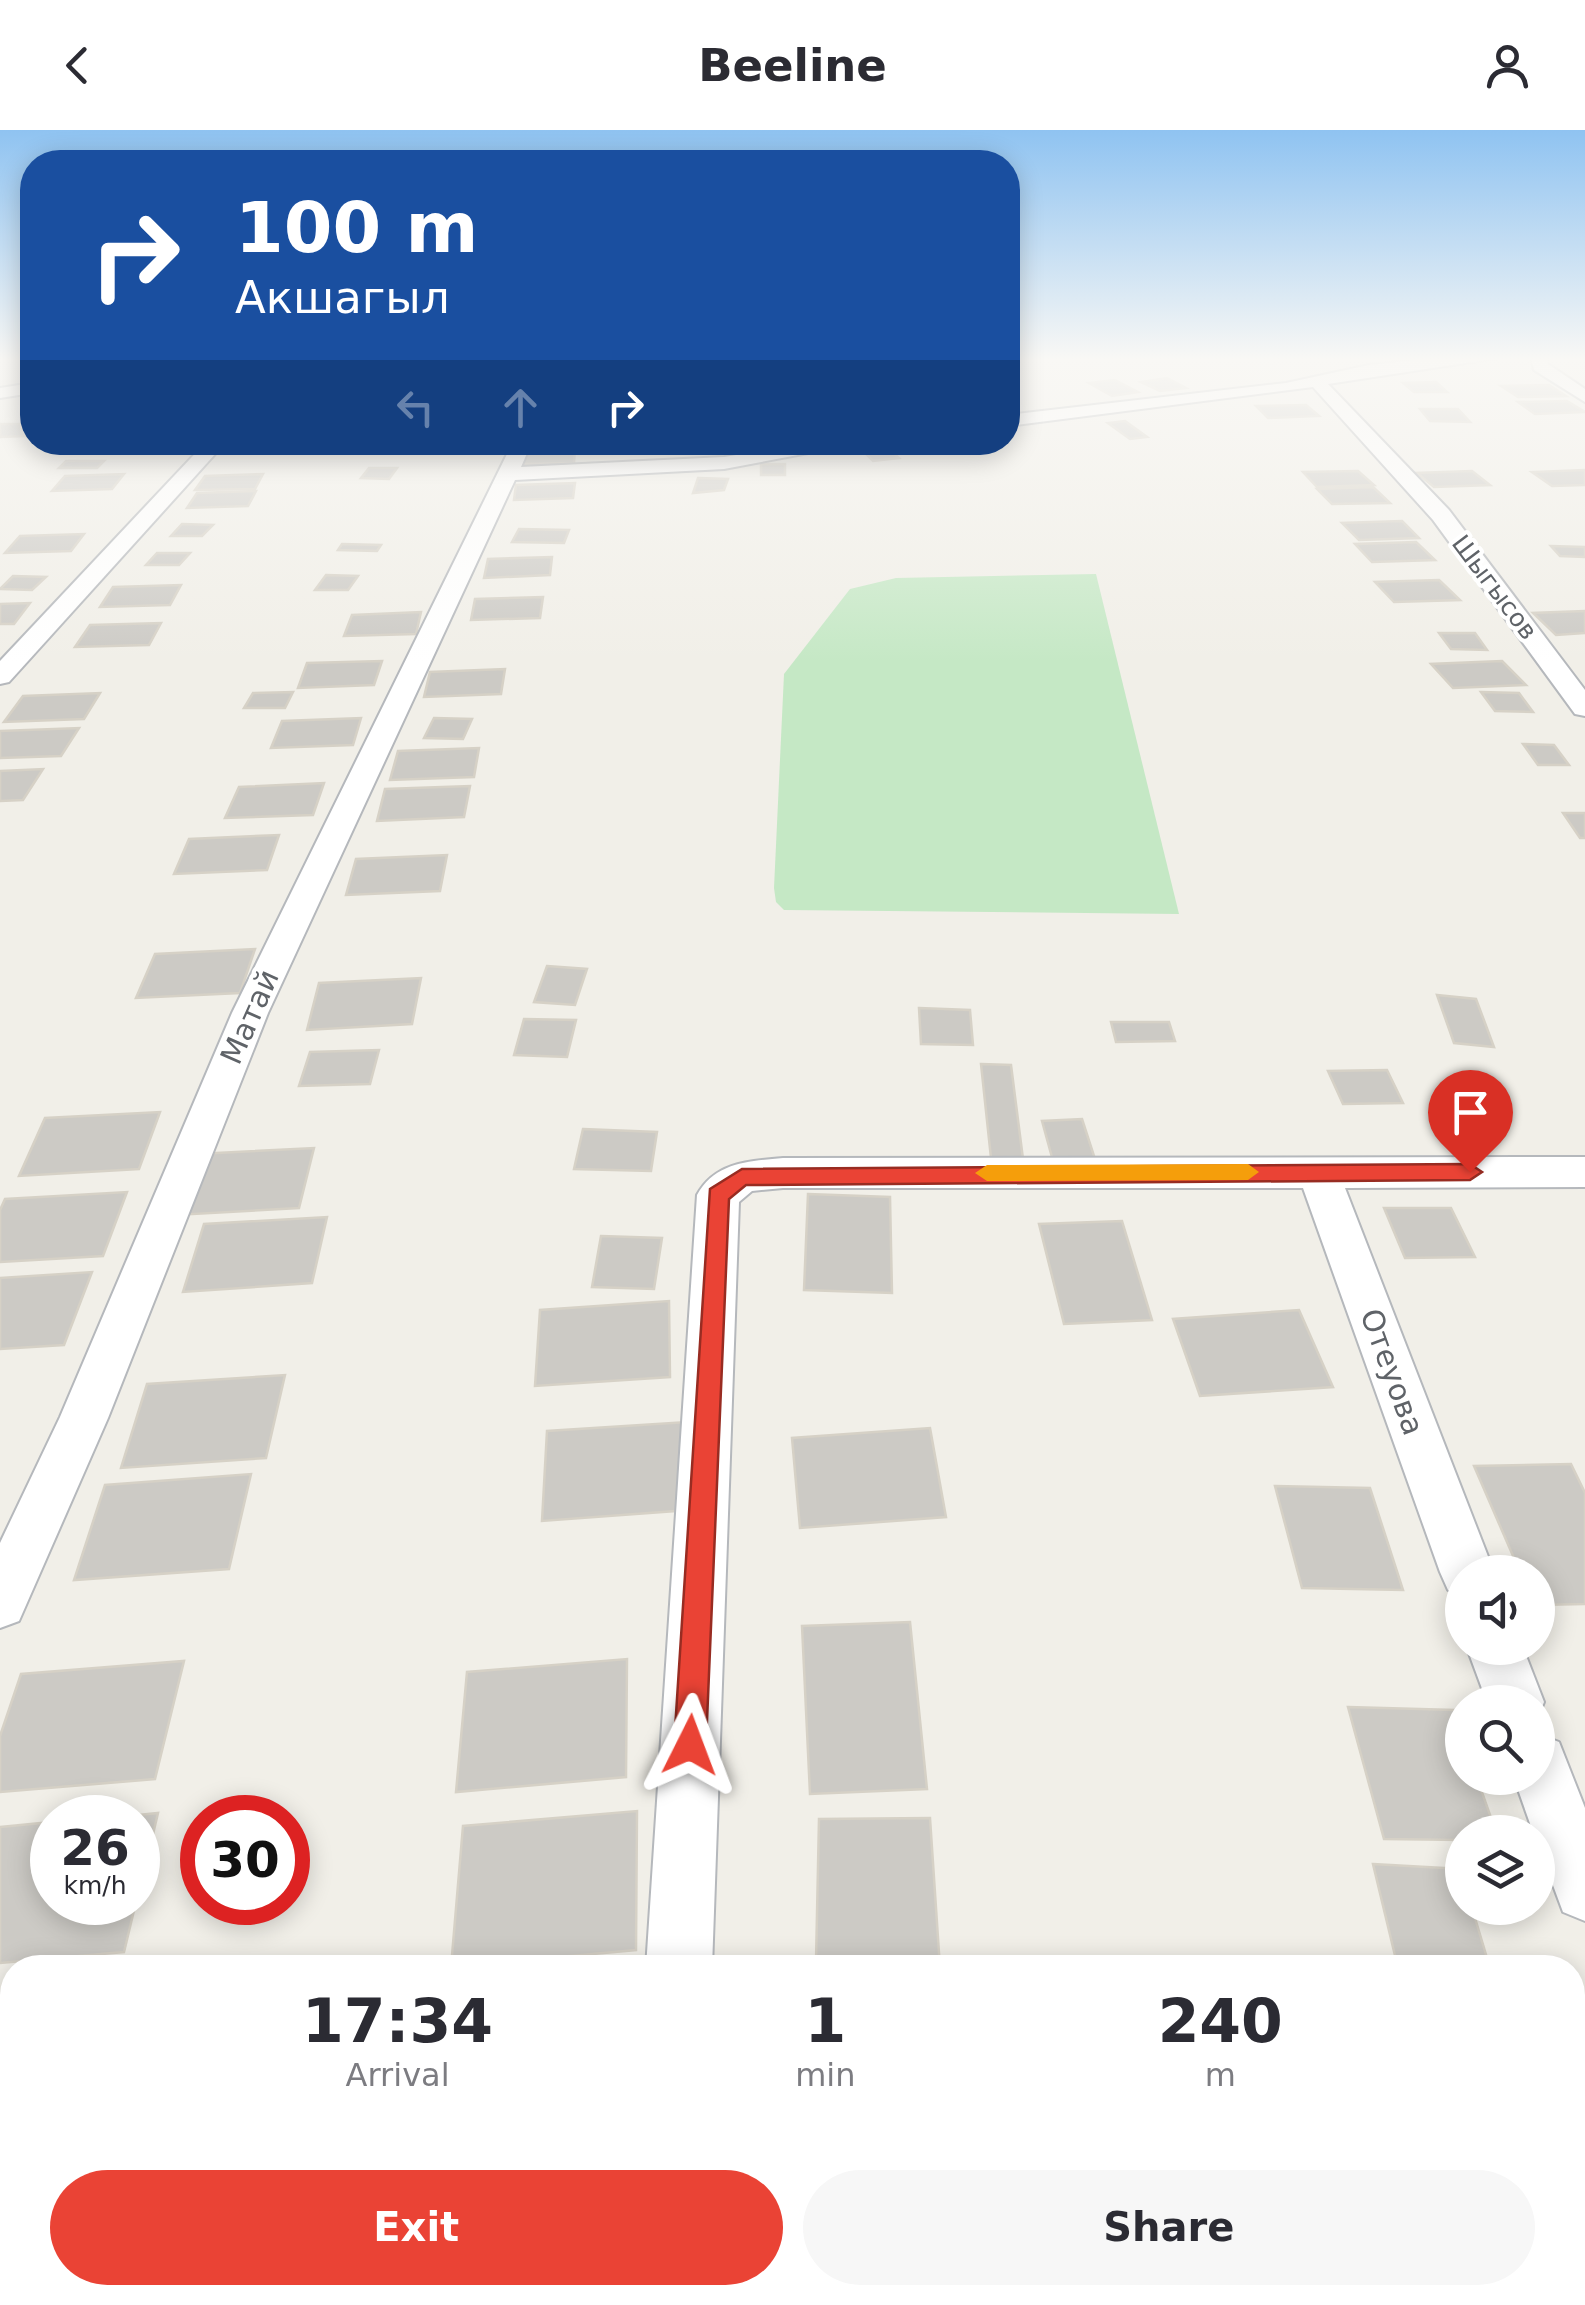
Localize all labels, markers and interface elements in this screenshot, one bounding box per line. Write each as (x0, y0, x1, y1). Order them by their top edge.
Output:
icon: back (50, 38, 105, 93)
icon: person (1480, 38, 1535, 93)
text: Beeline (698, 39, 887, 92)
text: 100 m (235, 187, 478, 269)
icon: right (70, 190, 200, 320)
text: Акшагыл (235, 271, 450, 324)
icon: left (388, 380, 443, 435)
icon: ahead (493, 380, 548, 435)
icon: right (598, 380, 653, 435)
street label: Шыгысов (1446, 529, 1543, 645)
street label: Матай (213, 964, 286, 1069)
pin (1428, 1070, 1513, 1173)
icon: arrive (1443, 1085, 1498, 1140)
street label: Отеуова (1353, 1304, 1431, 1440)
map controls (1445, 1555, 1555, 1925)
button: sound (1445, 1555, 1555, 1665)
button: search (1445, 1685, 1555, 1795)
position arrow (638, 1693, 742, 1797)
speed limit sign: 30 (180, 1795, 310, 1925)
button: layers (1445, 1815, 1555, 1925)
text: 26 (60, 1819, 130, 1877)
text: km/h (63, 1871, 127, 1900)
text: 17:34 (302, 1986, 493, 2056)
text: 1 (804, 1986, 846, 2056)
text: 240 (1158, 1986, 1283, 2056)
text: Arrival (346, 2056, 450, 2094)
text: min (795, 2056, 856, 2094)
text: m (1205, 2056, 1236, 2094)
button: Exit (50, 2170, 783, 2285)
button: Share (803, 2170, 1535, 2285)

